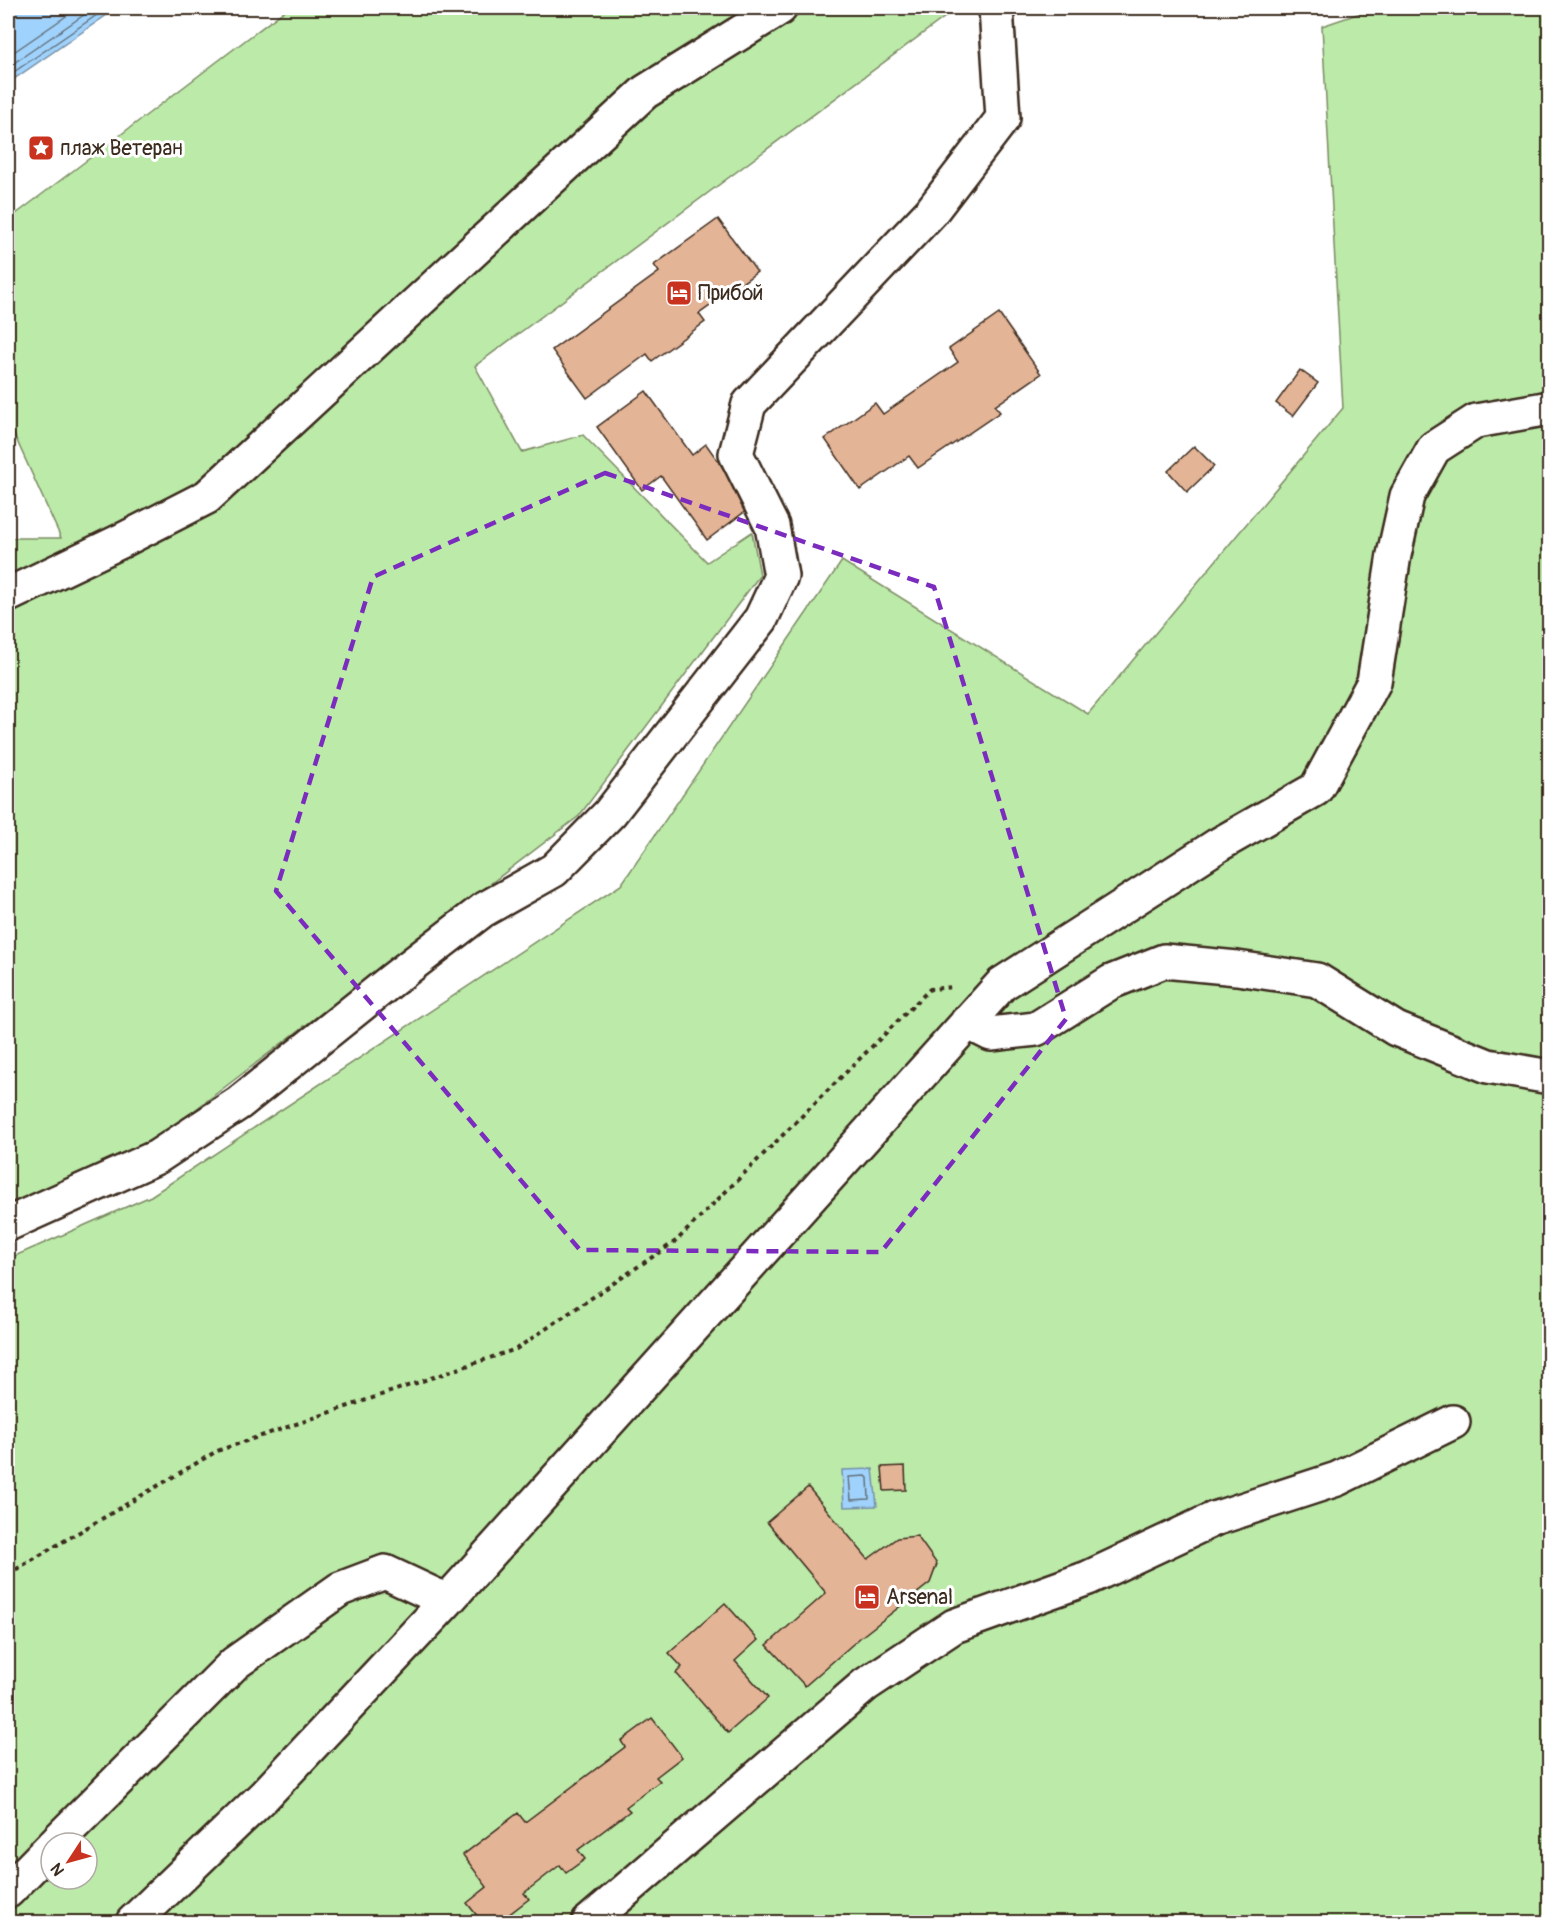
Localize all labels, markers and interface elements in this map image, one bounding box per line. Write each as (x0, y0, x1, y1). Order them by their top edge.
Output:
place icon: плаж Ветеран (26, 133, 56, 163)
place label: плаж Ветеран (60, 135, 183, 162)
hotel icon: Прибой (664, 278, 694, 308)
place label: Прибой (698, 280, 763, 307)
hotel icon: Arsenal (852, 1582, 882, 1612)
place label: Arsenal (886, 1584, 953, 1611)
north arrow (39, 1831, 99, 1891)
text: N (46, 1859, 69, 1879)

